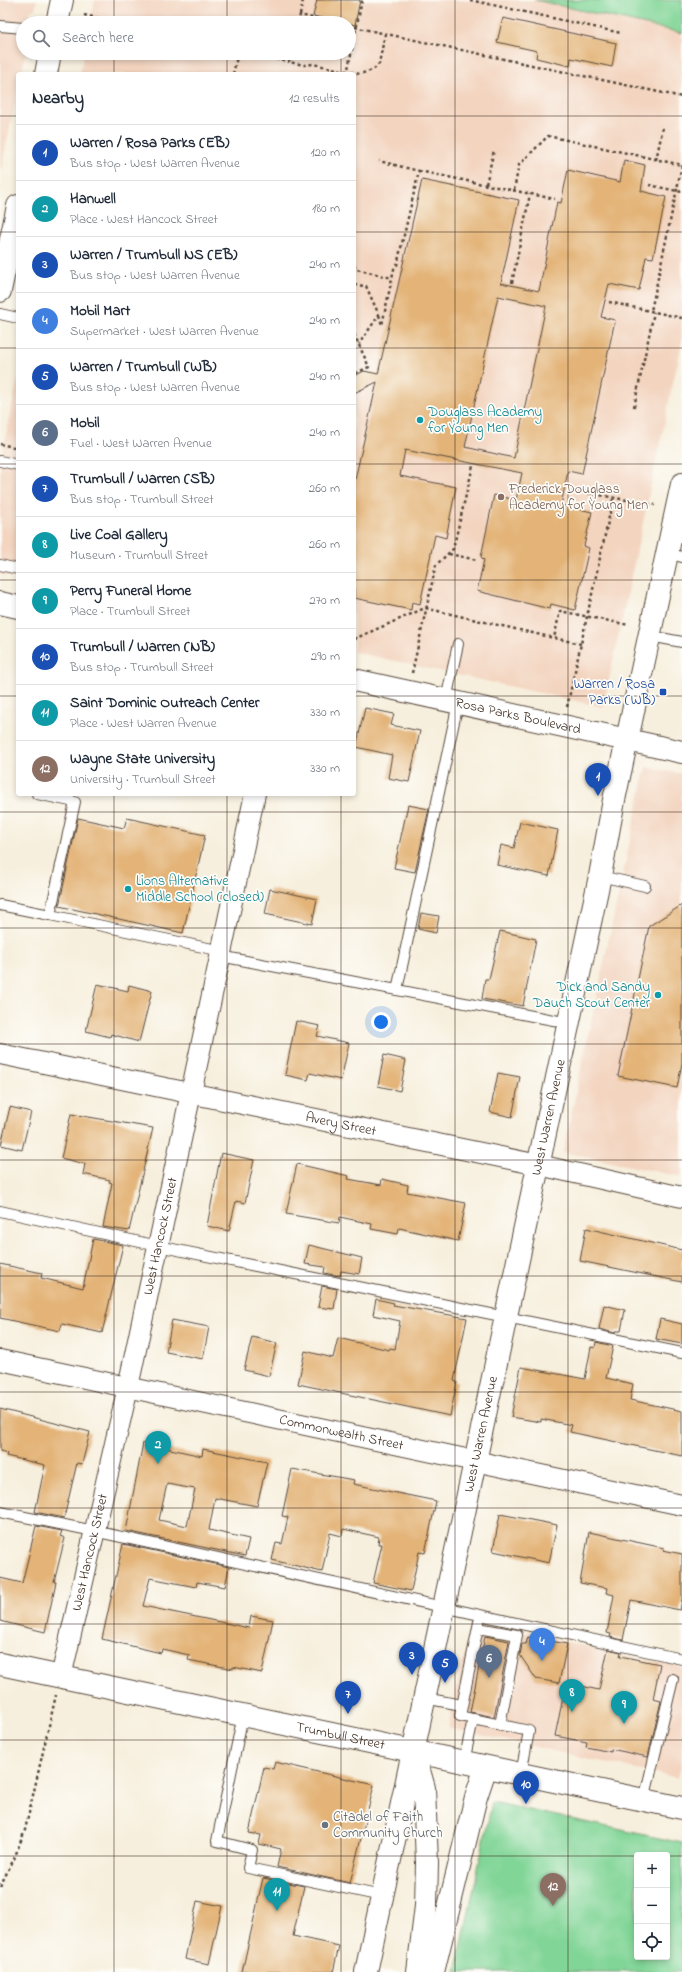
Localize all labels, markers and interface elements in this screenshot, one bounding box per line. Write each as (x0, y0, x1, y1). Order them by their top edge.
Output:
search box (16, 16, 356, 60)
icon: search (30, 27, 52, 49)
text: Search here (62, 27, 134, 49)
text: Nearby (32, 86, 84, 111)
text: 12 results (289, 89, 340, 108)
text: Warren / Rosa Parks (EB) (70, 132, 229, 154)
text: 1 (43, 143, 47, 162)
text: 120 m (310, 143, 340, 162)
text: Bus stop · West Warren Avenue (70, 154, 240, 173)
text: Hanwell (70, 188, 116, 210)
text: 2 (42, 199, 48, 218)
text: 180 m (312, 199, 340, 218)
text: Place · West Hancock Street (70, 210, 218, 229)
text: Warren / Trumbull NS (EB) (70, 244, 237, 266)
text: 3 (42, 255, 48, 274)
text: 240 m (309, 255, 340, 274)
text: Bus stop · West Warren Avenue (70, 266, 240, 285)
text: Mobil Mart (70, 300, 130, 322)
text: 4 (42, 311, 48, 330)
text: 240 m (309, 311, 340, 330)
text: Supermarket · West Warren Avenue (70, 322, 259, 341)
text: Warren / Trumbull (WB) (70, 356, 216, 378)
text: 5 (41, 367, 49, 386)
text: 240 m (309, 367, 340, 386)
text: Bus stop · West Warren Avenue (70, 378, 240, 397)
place label: Douglass Academy for Young Men (427, 402, 542, 440)
text: Mobil (70, 412, 100, 434)
marker: Douglass Academy for Young Men (415, 415, 425, 425)
text: 6 (42, 423, 48, 442)
text: 240 m (309, 423, 340, 442)
text: Fuel · West Warren Avenue (70, 434, 212, 453)
text: Trumbull / Warren (SB) (70, 468, 214, 490)
text: 7 (42, 479, 48, 498)
text: 260 m (309, 479, 340, 498)
place label: Frederick Douglass Academy for Young Men (508, 479, 648, 517)
text: Bus stop · Trumbull Street (70, 490, 214, 509)
marker: Frederick Douglass Academy for Young Men (496, 492, 506, 502)
text: Live Coal Gallery (70, 524, 168, 546)
text: 8 (43, 535, 47, 554)
text: 260 m (309, 535, 340, 554)
text: Museum · Trumbull Street (70, 546, 208, 565)
text: Perry Funeral Home (70, 580, 191, 602)
text: 9 (43, 591, 47, 610)
text: 270 m (309, 591, 340, 610)
text: Place · Trumbull Street (70, 602, 190, 621)
text: Trumbull / Warren (NB) (70, 636, 215, 658)
text: 10 (40, 647, 50, 666)
text: 290 m (311, 647, 340, 666)
text: Bus stop · Trumbull Street (70, 658, 214, 677)
place label: Warren / Rosa Parks (WB) (574, 674, 655, 711)
marker: Warren / Rosa Parks (WB) (658, 687, 668, 697)
text: Saint Dominic Outreach Center (70, 692, 259, 714)
street label: Rosa Parks Boulevard (453, 692, 583, 740)
text: 11 (41, 703, 49, 722)
text: 330 m (310, 703, 340, 722)
text: Place · West Warren Avenue (70, 714, 216, 733)
text: Wayne State University (70, 748, 215, 770)
text: 12 (40, 759, 50, 778)
text: 330 m (310, 759, 340, 778)
pin: 1 (585, 763, 611, 796)
text: University · Trumbull Street (70, 770, 216, 789)
place label: Lions Alternative Middle School (closed) (136, 871, 264, 908)
marker: Lions Alternative Middle School (closed) (123, 884, 133, 894)
place label: Dick and Sandy Dauch Scout Center (532, 977, 651, 1014)
marker: Dick and Sandy Dauch Scout Center (653, 990, 663, 1000)
your location (371, 1012, 391, 1032)
street label: West Warren Avenue (526, 1057, 571, 1177)
street label: Avery Street (304, 1107, 378, 1142)
street label: West Hancock Street (138, 1175, 183, 1297)
street label: West Warren Avenue (458, 1373, 504, 1494)
street label: Commonwealth Street (277, 1409, 406, 1456)
pin: 2 (145, 1431, 171, 1464)
street label: West Hancock Street (66, 1491, 114, 1613)
pin: 4 (529, 1628, 555, 1661)
pin: 3 (399, 1642, 425, 1675)
pin: 6 (476, 1645, 502, 1678)
pin: 5 (432, 1650, 458, 1683)
pin: 8 (559, 1679, 585, 1712)
pin: 7 (335, 1681, 361, 1714)
pin: 9 (611, 1691, 637, 1724)
street label: Trumbull Street (294, 1716, 387, 1756)
pin: 10 (513, 1771, 539, 1804)
place label: Citadel of Faith Community Church (333, 1807, 443, 1845)
marker: Citadel of Faith Community Church (320, 1820, 330, 1830)
map controls (634, 1852, 670, 1960)
button: + (634, 1852, 670, 1888)
pin: 12 (540, 1873, 566, 1906)
pin: 11 (264, 1878, 290, 1911)
button: − (634, 1888, 670, 1924)
button: locate (634, 1924, 670, 1960)

